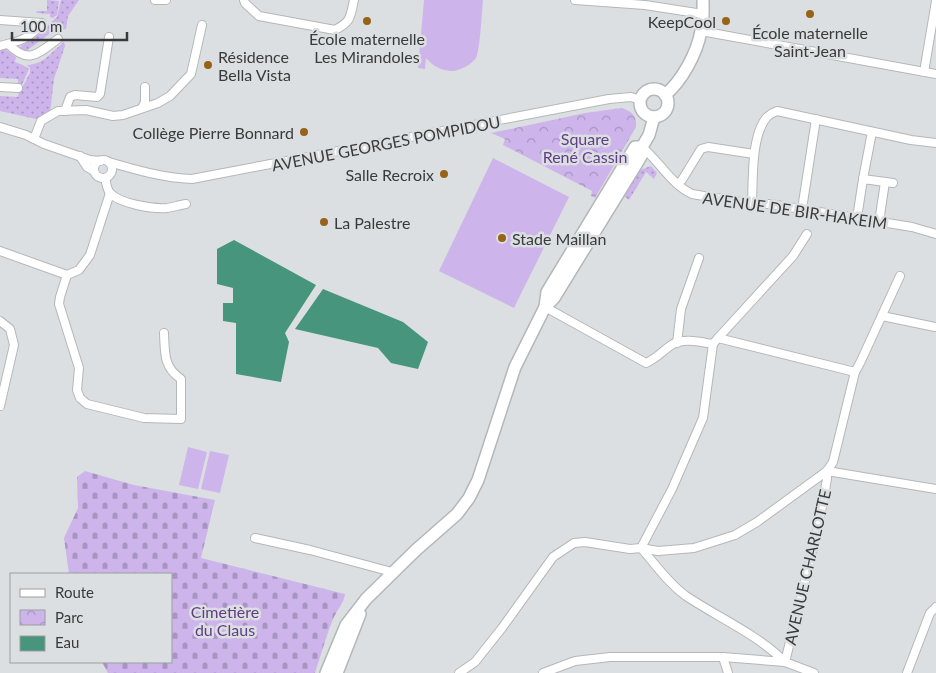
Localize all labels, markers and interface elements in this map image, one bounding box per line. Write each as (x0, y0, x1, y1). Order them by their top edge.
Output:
marker: École maternelle Saint-Jean (804, 8, 816, 20)
scale bar (12, 10, 128, 42)
place label: KeepCool (648, 12, 716, 31)
marker: École maternelle Les Mirandoles (361, 15, 373, 27)
marker: KeepCool (720, 15, 732, 27)
text: 100 m (20, 17, 62, 35)
place label: École maternelle Saint-Jean (752, 23, 868, 60)
place label: École maternelle Les Mirandoles (309, 29, 425, 66)
place label: Résidence Bella Vista (218, 47, 291, 84)
marker: Résidence Bella Vista (202, 59, 214, 71)
street label: AVENUE GEORGES POMPIDOU (270, 111, 502, 175)
place label: Collège Pierre Bonnard (132, 123, 294, 142)
marker: Collège Pierre Bonnard (298, 126, 310, 138)
park label: Square René Cassin (543, 129, 627, 166)
place label: Salle Recroix (345, 165, 434, 184)
marker: Salle Recroix (438, 168, 450, 180)
street label: AVENUE DE BIR-HAKEIM (702, 188, 888, 232)
place label: La Palestre (334, 213, 410, 232)
marker: La Palestre (318, 216, 330, 228)
place label: Stade Maillan (512, 229, 606, 248)
marker: Stade Maillan (496, 232, 508, 244)
street label: AVENUE CHARLOTTE (780, 487, 834, 647)
legend (10, 573, 172, 663)
text: Route (55, 583, 94, 601)
park label: Cimetière du Claus (191, 602, 259, 639)
text: Parc (55, 608, 84, 626)
text: Eau (55, 633, 79, 651)

